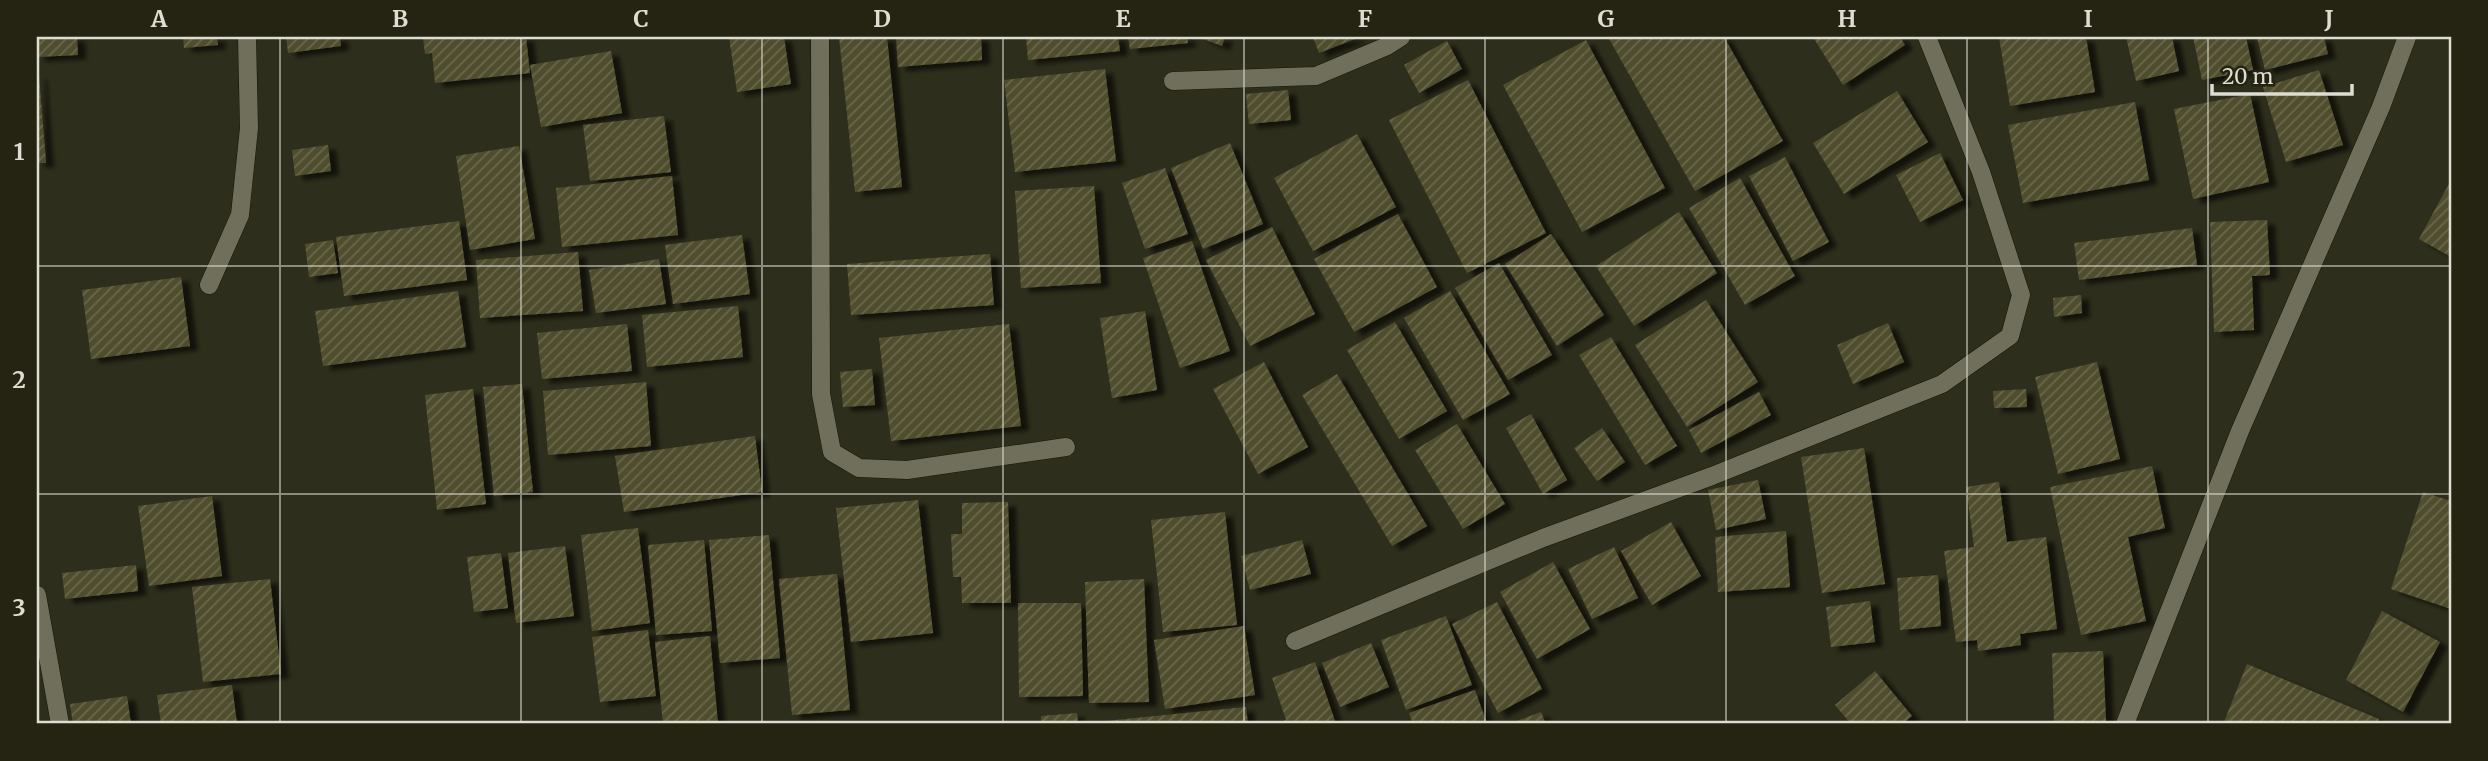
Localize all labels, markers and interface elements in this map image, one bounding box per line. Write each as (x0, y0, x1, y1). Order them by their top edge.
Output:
text: A (150, 4, 168, 33)
text: B (392, 4, 408, 33)
text: C (633, 4, 649, 33)
text: D (873, 4, 891, 33)
text: E (1115, 4, 1131, 33)
text: F (1358, 4, 1372, 33)
text: G (1598, 4, 1615, 33)
text: H (1838, 4, 1857, 33)
text: I (2083, 4, 2093, 33)
text: J (2323, 4, 2334, 33)
scale bar (2212, 52, 2352, 96)
text: 20 m (2222, 63, 2274, 90)
text: 1 (14, 137, 25, 166)
text: 2 (12, 365, 26, 394)
text: 3 (12, 593, 26, 622)

